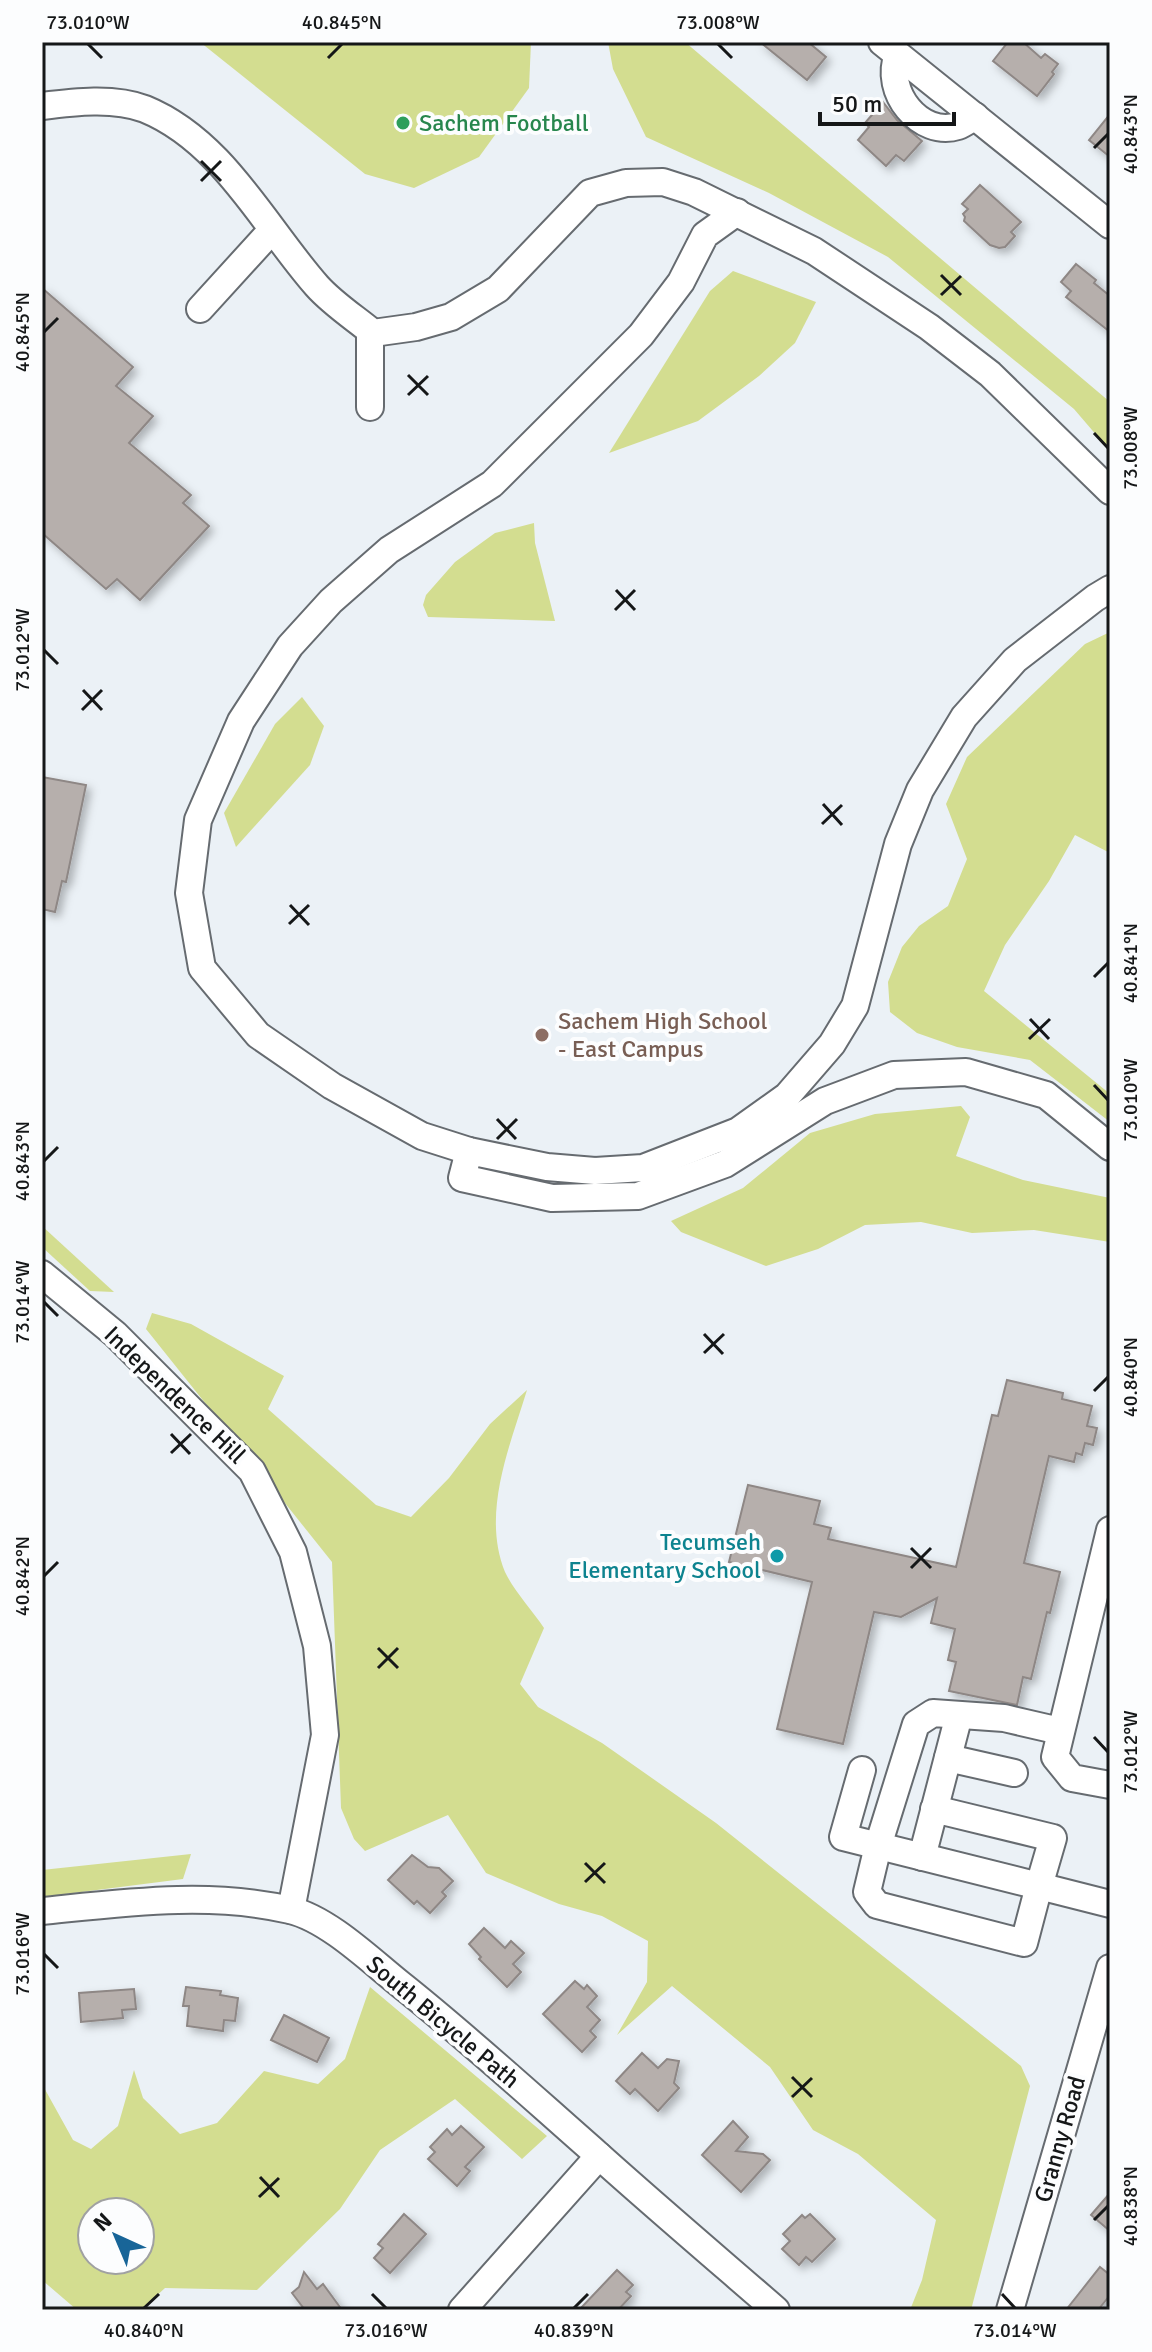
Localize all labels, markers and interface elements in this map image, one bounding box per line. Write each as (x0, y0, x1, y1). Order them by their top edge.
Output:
text: 73.010°W (46, 10, 130, 35)
text: 40.845°N (302, 10, 382, 35)
text: 73.008°W (676, 10, 760, 35)
scale bar (820, 76, 954, 126)
text: 50 m (832, 89, 882, 119)
text: 40.843°N (1118, 94, 1143, 174)
place label: Sachem Football (419, 108, 589, 138)
marker: Sachem Football (394, 114, 412, 132)
text: 40.845°N (10, 292, 35, 372)
text: 73.008°W (1118, 406, 1143, 490)
text: 73.012°W (10, 608, 35, 692)
text: 40.841°N (1118, 923, 1143, 1003)
place label: Sachem High School - East Campus (558, 1006, 768, 1064)
marker: Sachem High School - East Campus (533, 1026, 551, 1044)
text: 73.010°W (1118, 1058, 1143, 1142)
text: 40.843°N (10, 1121, 35, 1201)
text: 73.014°W (10, 1260, 35, 1344)
street label: Independence Hill (98, 1320, 252, 1470)
text: 40.840°N (1118, 1337, 1143, 1417)
place label: Tecumseh Elementary School (568, 1527, 761, 1585)
text: 40.842°N (10, 1536, 35, 1616)
marker: Tecumseh Elementary School (768, 1547, 786, 1565)
text: 73.012°W (1118, 1710, 1143, 1794)
text: 73.016°W (10, 1912, 35, 1996)
street label: South Bicycle Path (360, 1949, 526, 2095)
street label: Granny Road (1028, 2072, 1092, 2206)
text: 40.838°N (1118, 2166, 1143, 2246)
north arrow (76, 2196, 156, 2276)
text: N (88, 2207, 117, 2237)
text: 40.840°N (104, 2318, 184, 2343)
text: 73.016°W (344, 2318, 428, 2343)
text: 40.839°N (534, 2318, 614, 2343)
text: 73.014°W (973, 2318, 1057, 2343)

